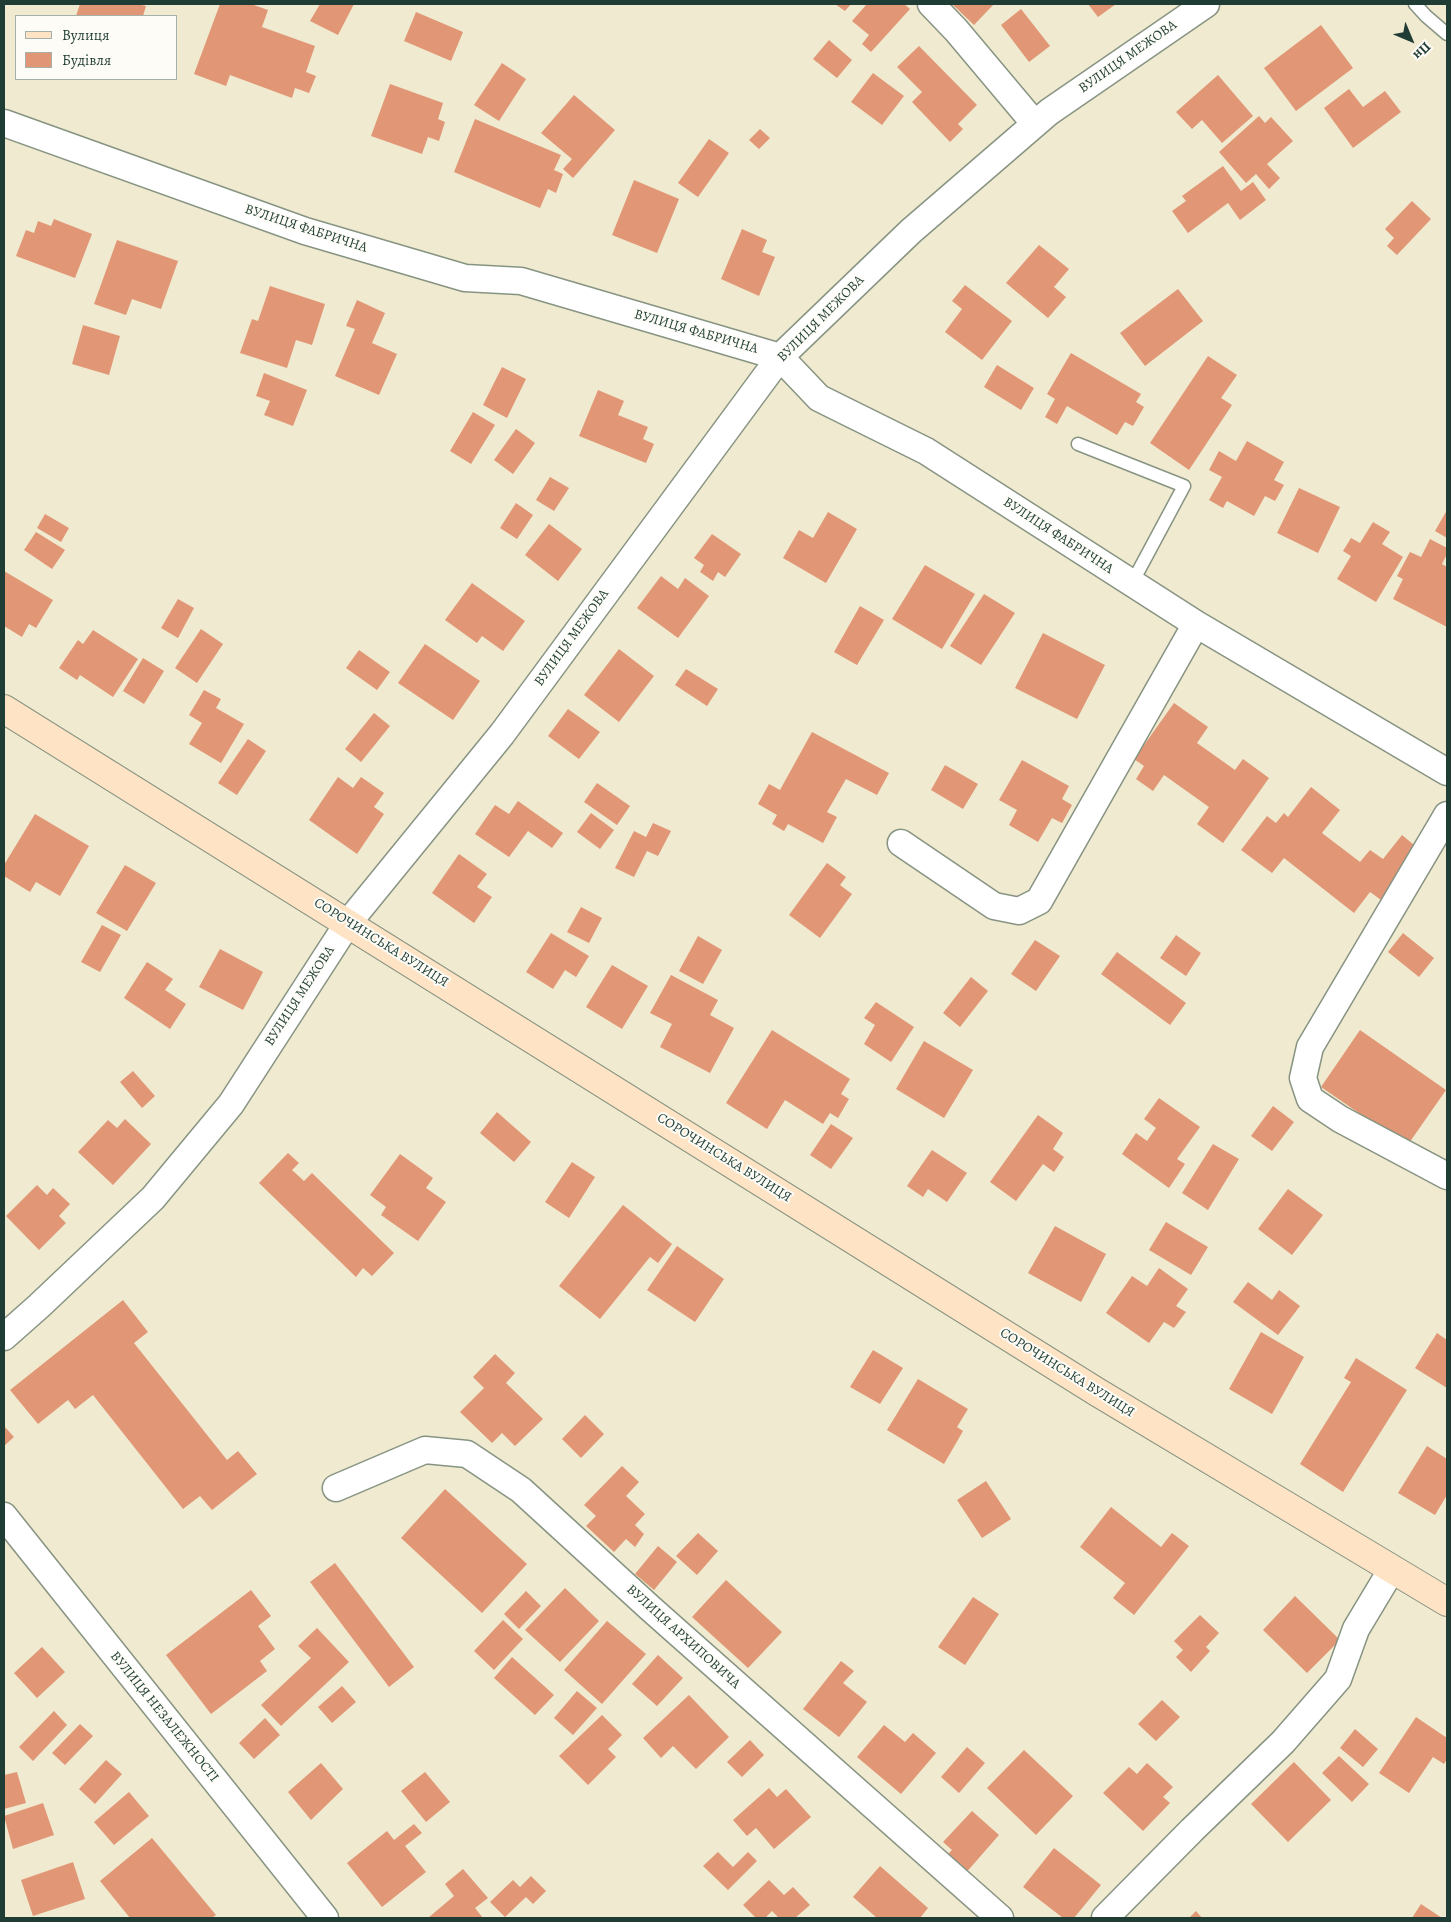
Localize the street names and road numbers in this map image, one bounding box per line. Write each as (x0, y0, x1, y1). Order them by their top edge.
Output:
street label: ВУЛИЦЯ МЕЖОВА (1076, 17, 1180, 97)
street label: ВУЛИЦЯ ФАБРИЧНА (243, 201, 369, 257)
street label: ВУЛИЦЯ МЕЖОВА (774, 272, 868, 366)
street label: ВУЛИЦЯ ФАБРИЧНА (632, 306, 760, 358)
street label: ВУЛИЦЯ ФАБРИЧНА (1000, 494, 1116, 578)
street label: ВУЛИЦЯ МЕЖОВА (531, 586, 613, 690)
street label: СОРОЧИНСЬКА ВУЛИЦЯ (311, 895, 451, 991)
street label: ВУЛИЦЯ МЕЖОВА (261, 943, 339, 1049)
street label: СОРОЧИНСЬКА ВУЛИЦЯ (654, 1110, 794, 1206)
street label: СОРОЧИНСЬКА ВУЛИЦЯ (997, 1325, 1137, 1421)
street label: ВУЛИЦЯ АРХИПОВИЧА (623, 1581, 743, 1693)
street label: ВУЛИЦЯ НЕЗАЛЕЖНОСТІ (106, 1648, 222, 1786)

